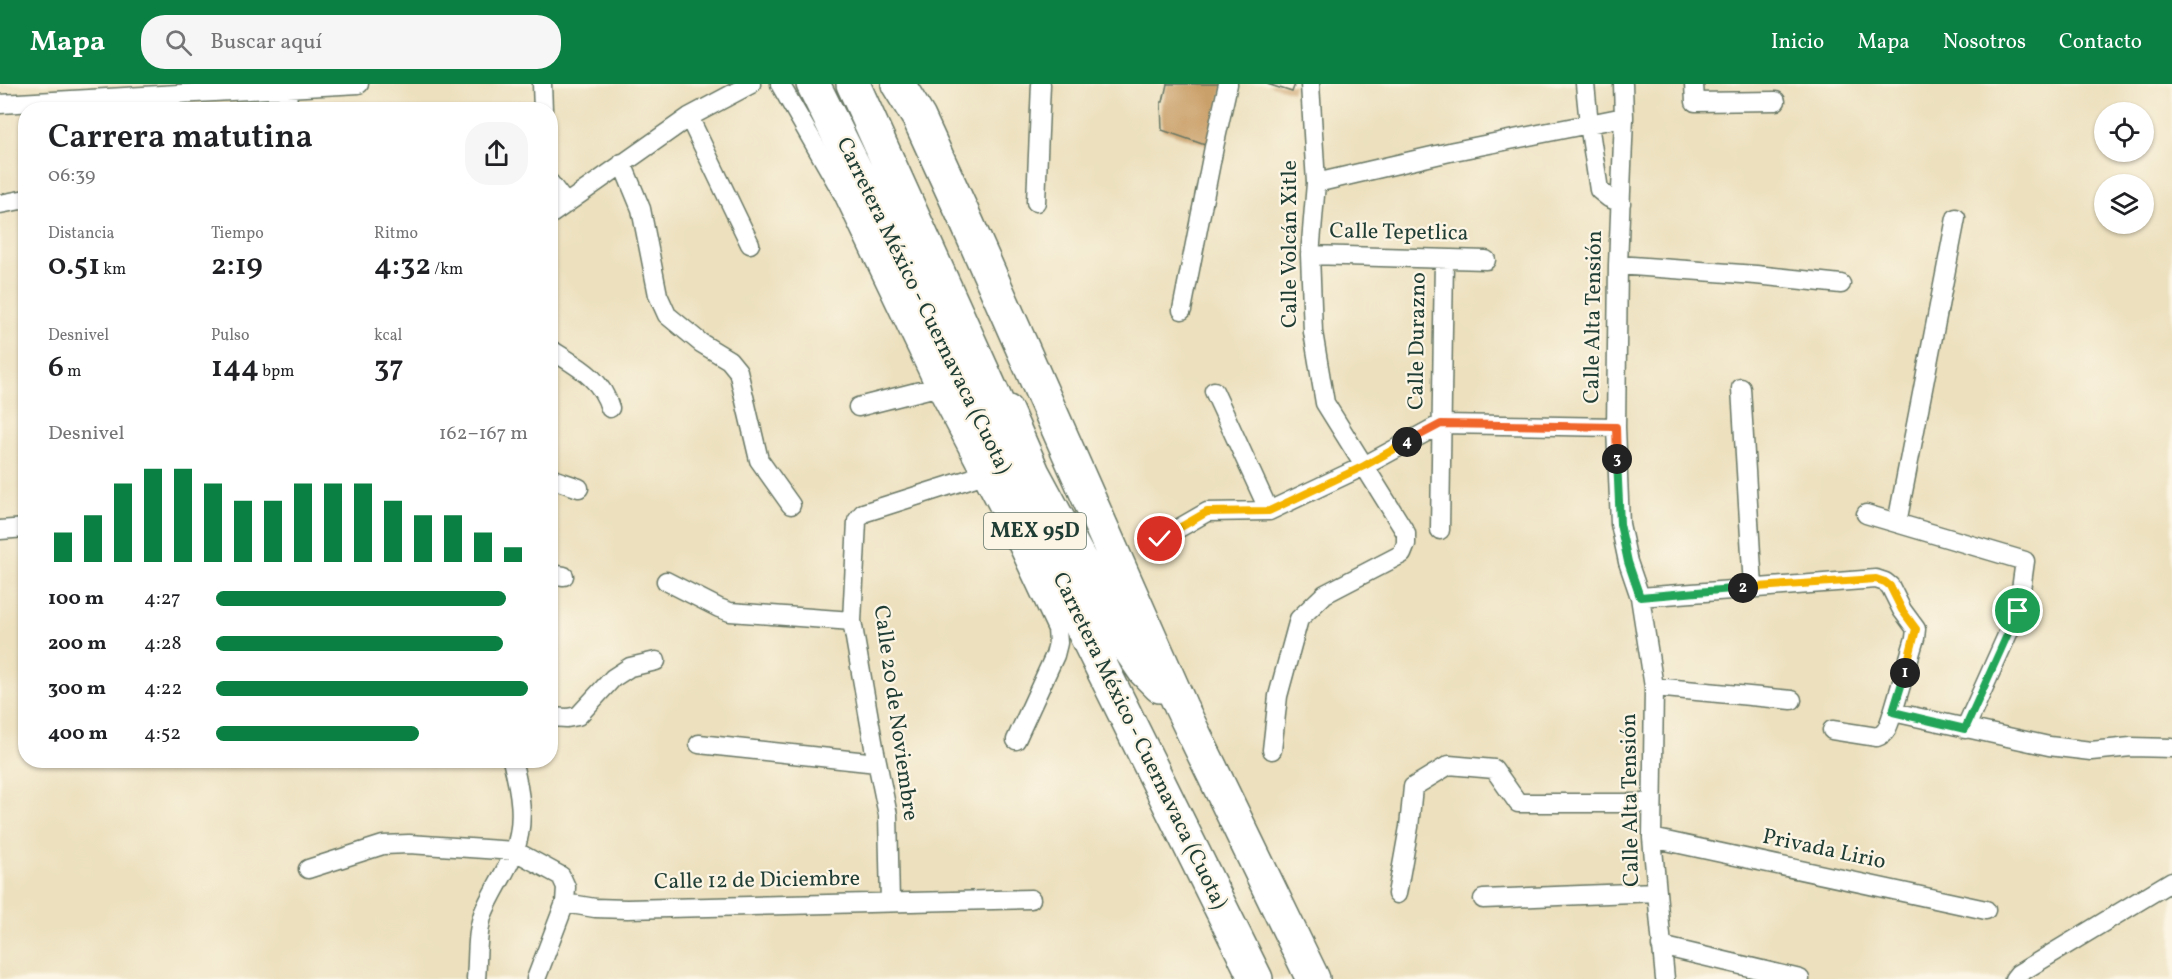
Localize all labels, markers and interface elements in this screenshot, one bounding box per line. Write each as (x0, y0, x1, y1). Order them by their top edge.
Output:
search box (141, 15, 561, 69)
text: Mapa (30, 23, 105, 62)
icon: search (162, 26, 195, 59)
text: Buscar aquí (210, 27, 322, 58)
text: Inicio (1771, 28, 1824, 57)
text: Mapa (1857, 28, 1910, 57)
text: Nosotros (1943, 28, 2026, 57)
text: Contacto (2059, 28, 2142, 57)
map controls (2094, 102, 2154, 234)
button: locate (2094, 102, 2154, 162)
text: Carrera matutina (48, 116, 313, 162)
button: share (465, 122, 528, 185)
street label: Carretera México - Cuernavaca (Cuota) (828, 132, 1018, 480)
street label: Calle Volcán Xitle (1275, 160, 1306, 328)
text: 06:39 (48, 162, 95, 190)
button: layers (2094, 174, 2154, 234)
street label: Calle Tepetlica (1329, 216, 1469, 250)
text: Distancia (48, 223, 114, 245)
text: Tiempo (211, 223, 264, 245)
text: Ritmo (374, 223, 418, 245)
street label: Calle Alta Tensión (1577, 230, 1611, 404)
text: 0.51 (48, 245, 100, 287)
text: 2:19 (211, 245, 263, 287)
text: 4:32 (374, 245, 431, 287)
text: km (100, 259, 126, 281)
text: /km (431, 259, 463, 281)
street label: Calle Durazno (1401, 272, 1435, 410)
text: Desnivel (48, 325, 109, 347)
text: Pulso (211, 325, 249, 347)
text: kcal (374, 325, 402, 347)
text: 6 (48, 347, 64, 389)
text: 144 (211, 347, 259, 389)
text: 37 (374, 347, 404, 389)
text: m (64, 361, 81, 383)
text: bpm (259, 361, 294, 383)
text: Desnivel (48, 420, 124, 448)
text: 162–167 m (439, 420, 528, 448)
pin: 4 (1392, 427, 1422, 457)
text: 4 (1402, 431, 1412, 453)
pin: 3 (1602, 444, 1632, 474)
text: 3 (1613, 448, 1621, 470)
road number: MEX 95D (984, 513, 1086, 549)
pin (1134, 513, 1185, 564)
icon: check (1143, 522, 1176, 555)
street label: Carretera México - Cuernavaca (Cuota) (1044, 567, 1234, 915)
pin: 2 (1728, 573, 1758, 603)
text: 2 (1739, 577, 1747, 599)
text: 100 m (48, 585, 104, 613)
text: 4:27 (144, 585, 181, 613)
pin (1992, 585, 2043, 636)
icon: arrive (2001, 594, 2034, 627)
street label: Calle 20 de Noviembre (865, 603, 925, 823)
text: 200 m (48, 630, 106, 658)
text: 4:28 (144, 630, 182, 658)
pin: 1 (1890, 658, 1920, 688)
text: 1 (1902, 662, 1908, 684)
text: 300 m (48, 675, 106, 703)
text: 4:22 (144, 675, 182, 703)
street label: Calle Alta Tensión (1614, 713, 1648, 887)
text: 400 m (48, 720, 108, 748)
text: 4:52 (144, 720, 181, 748)
street label: Privada Lirio (1759, 822, 1889, 878)
street label: Calle 12 de Diciembre (654, 864, 860, 898)

